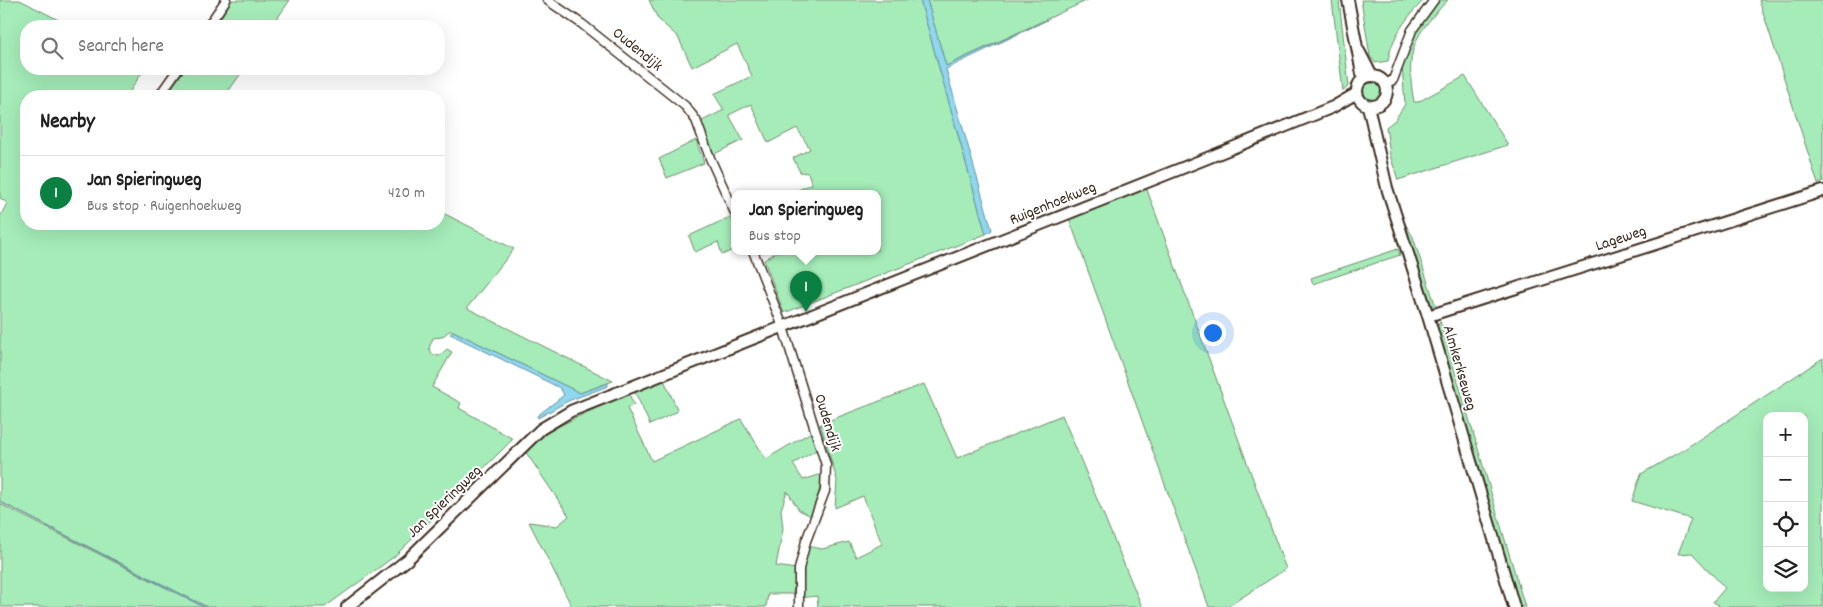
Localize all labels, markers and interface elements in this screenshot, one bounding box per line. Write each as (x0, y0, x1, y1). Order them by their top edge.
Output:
search box (20, 20, 445, 75)
street label: Oudendijk (607, 22, 667, 78)
icon: search (38, 34, 66, 62)
text: Search here (78, 34, 164, 61)
text: Nearby (40, 108, 95, 138)
text: Jan Spieringweg (87, 168, 201, 195)
street label: Ruigenhoekweg (1006, 176, 1100, 232)
text: 1 (54, 182, 58, 205)
text: 420 m (388, 182, 425, 205)
popup (731, 190, 881, 255)
text: Bus stop · Ruigenhoekweg (87, 195, 241, 218)
text: Jan Spieringweg (749, 198, 863, 225)
street label: Lageweg (1593, 220, 1649, 258)
text: Bus stop (749, 225, 801, 248)
pin: 1 (790, 271, 822, 312)
your location (1200, 320, 1226, 346)
street label: Almkerkseweg (1436, 323, 1482, 413)
street label: Oudendijk (807, 391, 847, 455)
map controls (1763, 412, 1808, 592)
button: + (1763, 412, 1808, 457)
button: − (1763, 457, 1808, 502)
street label: Jan Spieringweg (402, 460, 488, 544)
button: locate (1763, 502, 1808, 547)
button: layers (1763, 547, 1808, 592)

